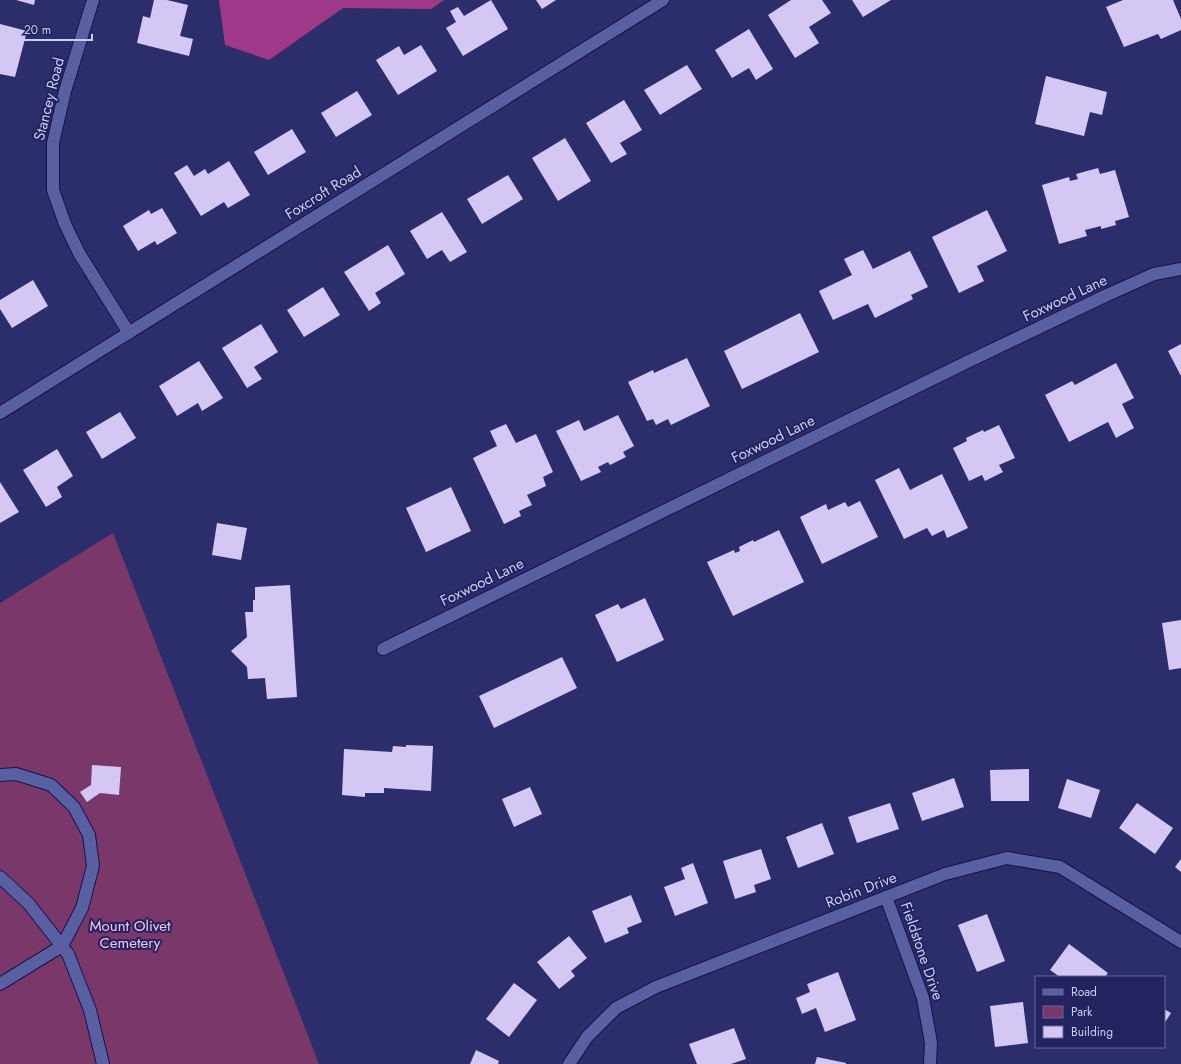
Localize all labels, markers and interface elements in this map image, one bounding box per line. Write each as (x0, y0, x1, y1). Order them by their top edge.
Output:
scale bar (18, 16, 92, 42)
text: 20 m (24, 21, 51, 39)
street label: Stancey Road (28, 55, 70, 143)
street label: Foxcroft Road (281, 161, 365, 225)
street label: Foxwood Lane (1019, 269, 1111, 327)
street label: Foxwood Lane (728, 409, 819, 469)
street label: Foxwood Lane (437, 552, 528, 612)
street label: Robin Drive (822, 866, 900, 914)
street label: Fieldstone Drive (895, 899, 949, 1003)
park label: Mount Olivet Cemetery (89, 915, 171, 954)
legend (1035, 976, 1165, 1048)
text: Road (1071, 983, 1097, 1001)
text: Park (1071, 1003, 1093, 1021)
text: Building (1071, 1023, 1113, 1041)

